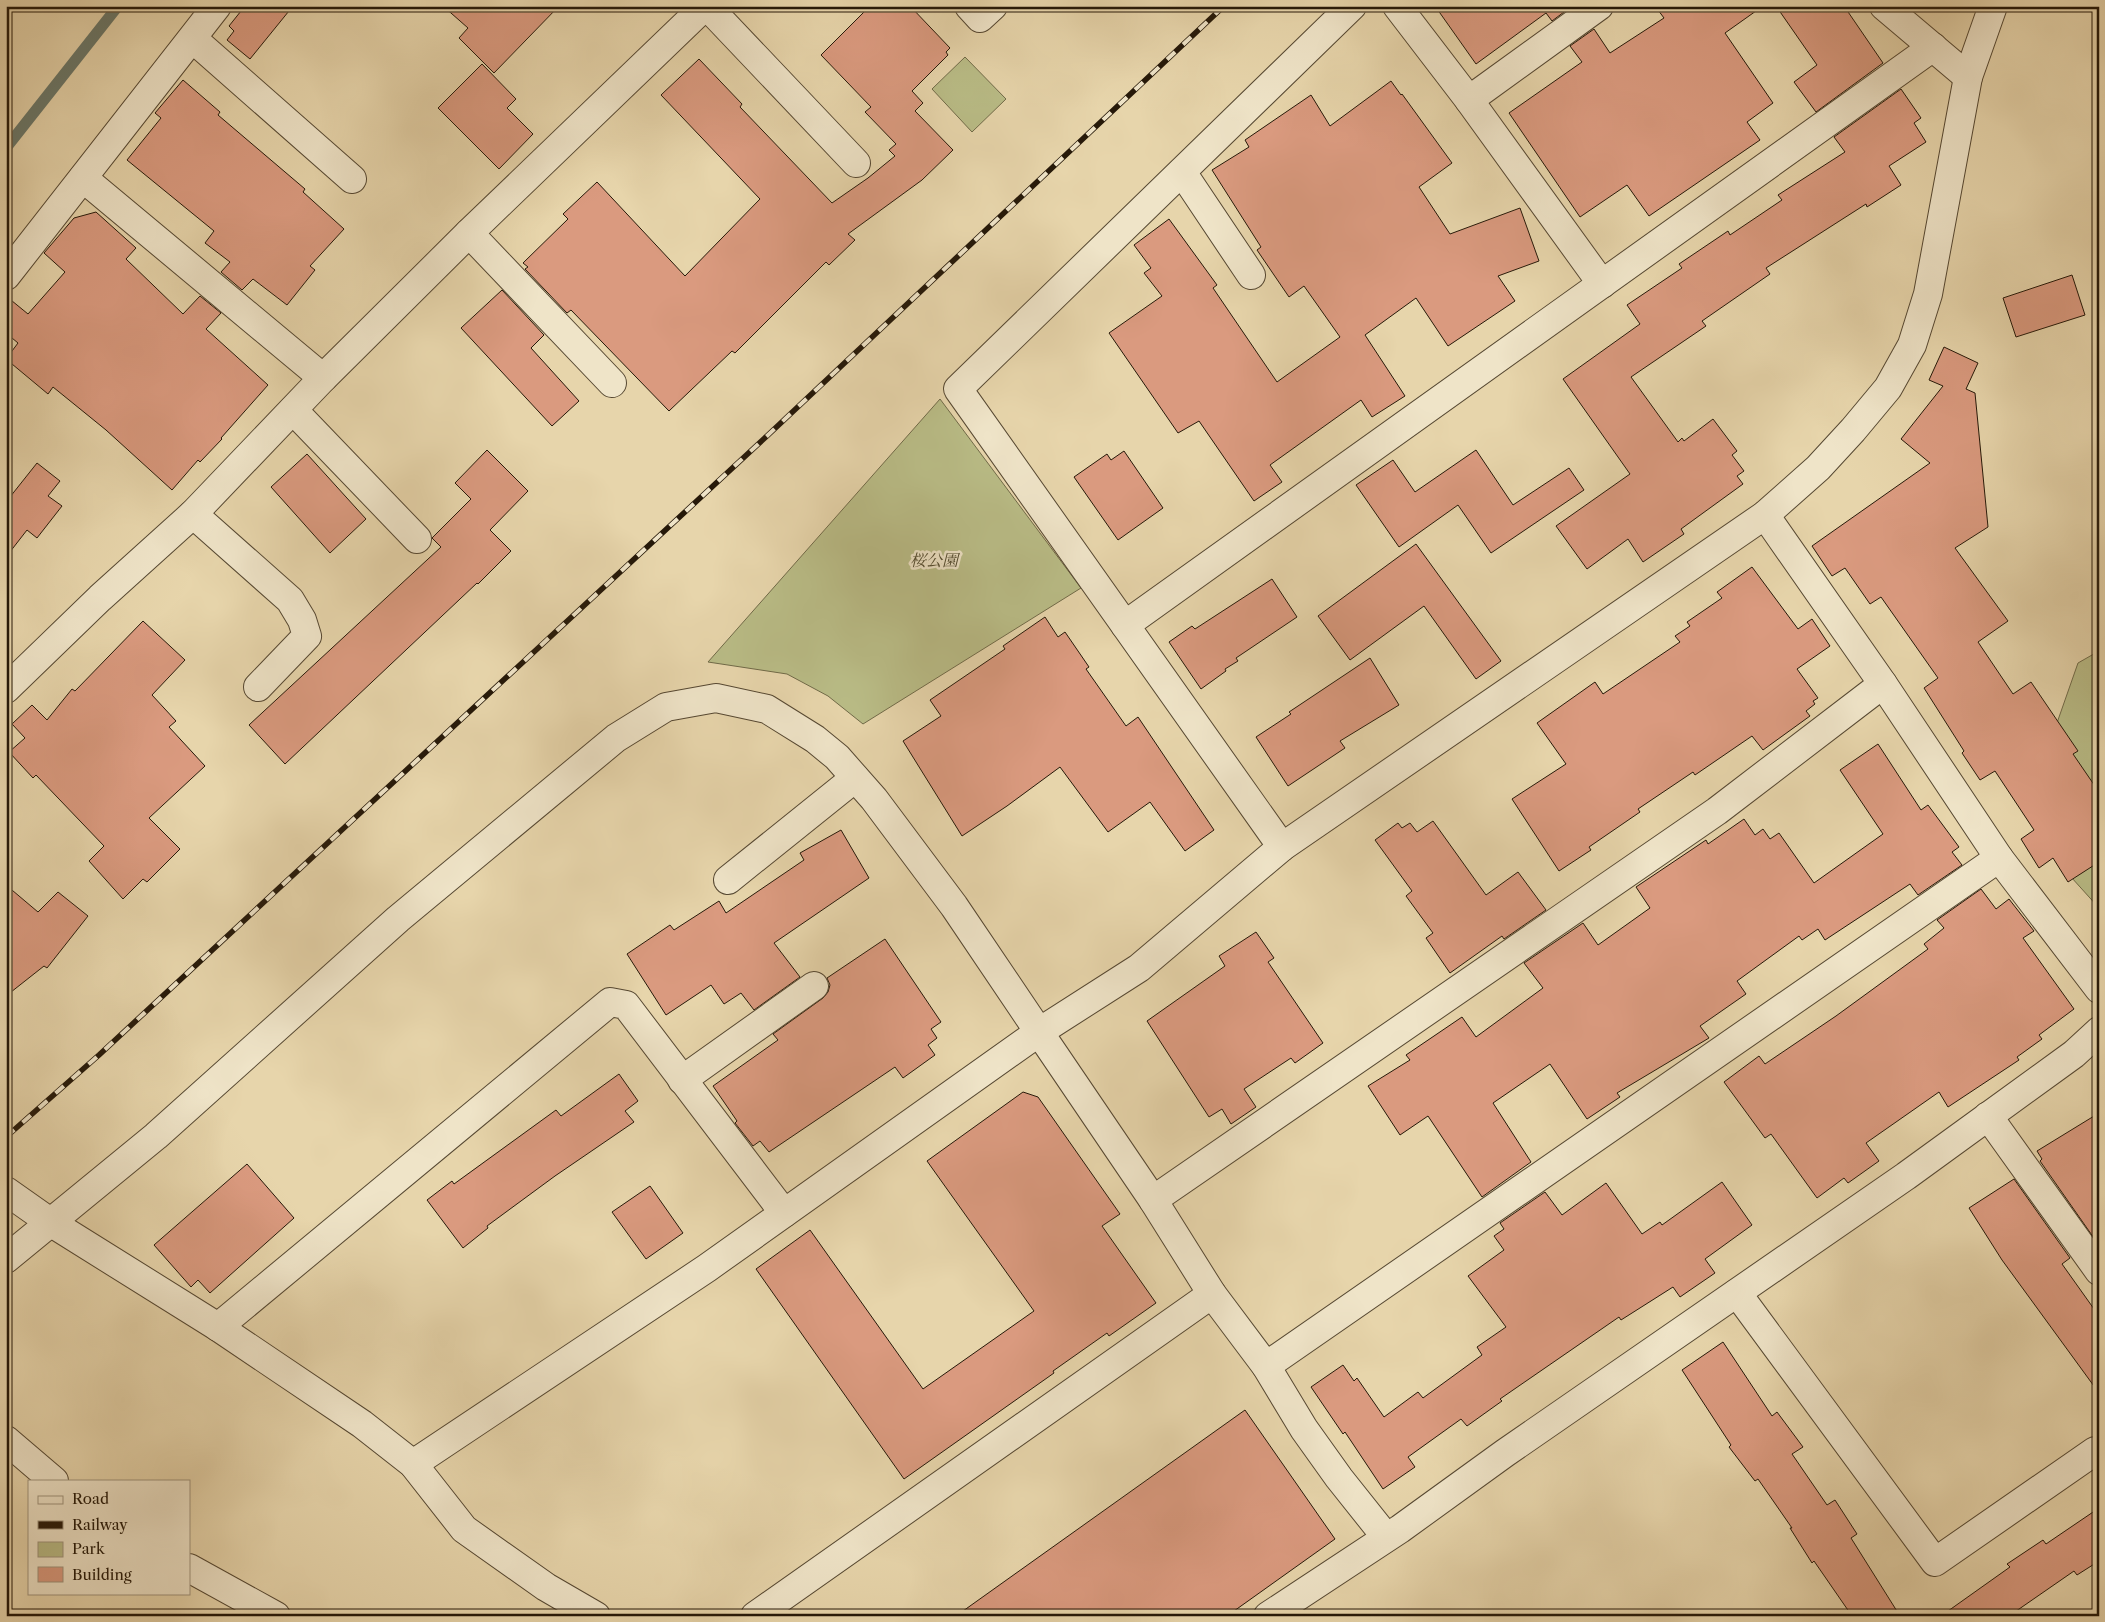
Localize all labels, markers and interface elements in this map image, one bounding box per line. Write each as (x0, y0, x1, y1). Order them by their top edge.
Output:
park label: 桜公園 (910, 550, 961, 570)
legend (28, 1480, 190, 1594)
text: Road (72, 1489, 109, 1508)
text: Railway (72, 1515, 128, 1534)
text: Park (72, 1539, 106, 1558)
text: Building (72, 1565, 132, 1584)

